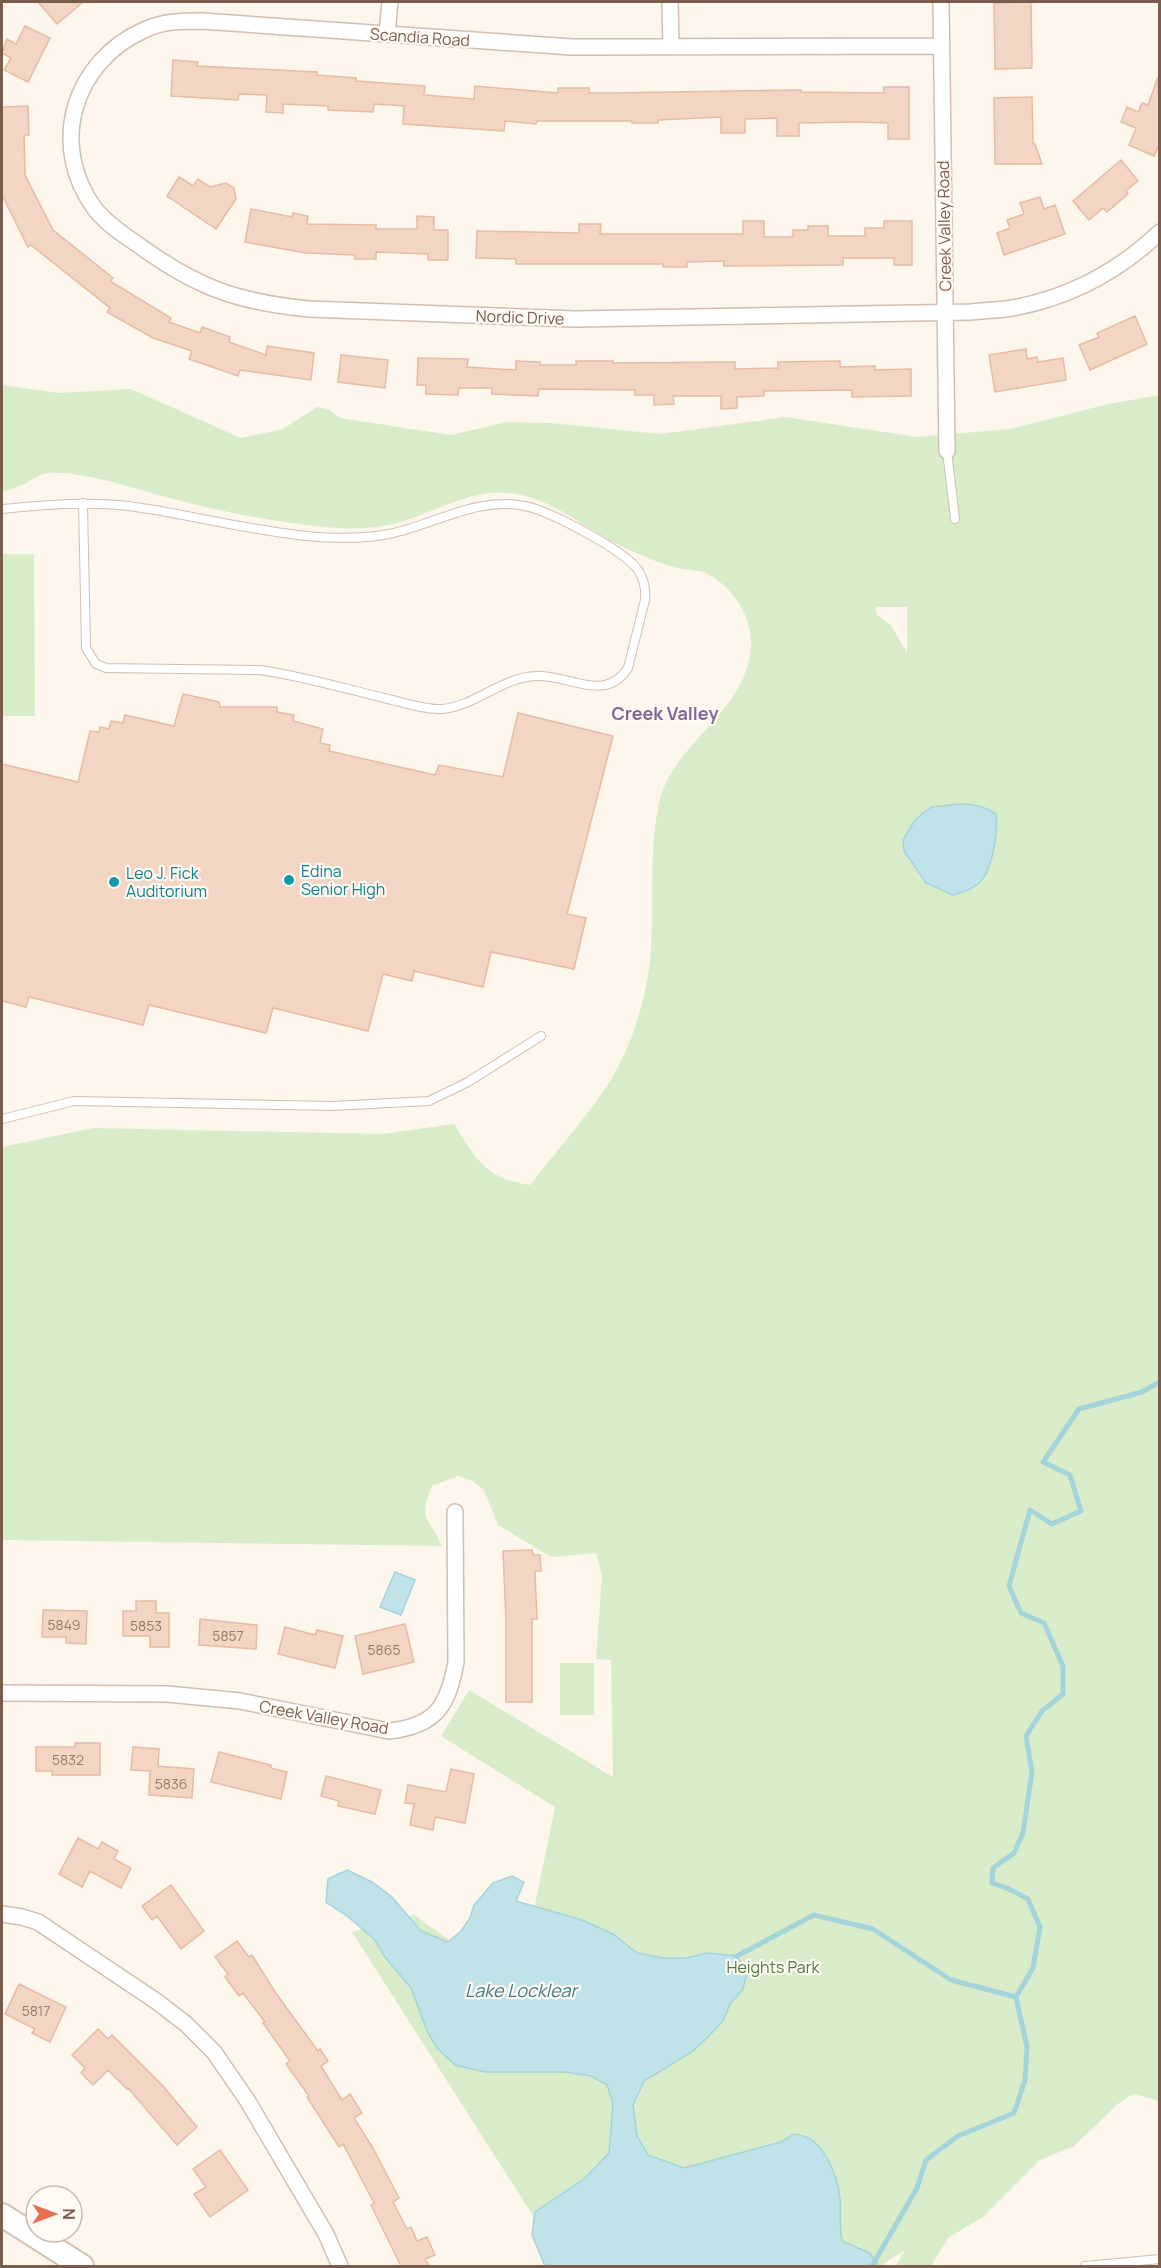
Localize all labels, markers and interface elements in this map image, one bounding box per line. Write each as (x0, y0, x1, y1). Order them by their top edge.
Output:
street label: Scandia Road (369, 23, 471, 51)
street label: Creek Valley Road (932, 160, 956, 292)
street label: Nordic Drive (475, 304, 565, 330)
district label: Creek Valley (611, 701, 719, 725)
place label: Edina Senior High (301, 860, 385, 900)
place label: Leo J. Fick Auditorium (126, 862, 207, 902)
marker: Edina Senior High (282, 873, 296, 887)
marker: Leo J. Fick Auditorium (107, 875, 121, 889)
house number: 5849 (47, 1615, 81, 1634)
house number: 5853 (130, 1616, 162, 1635)
house number: 5857 (212, 1626, 244, 1645)
house number: 5865 (368, 1640, 400, 1659)
street label: Creek Valley Road (258, 1695, 390, 1739)
house number: 5832 (52, 1750, 84, 1769)
house number: 5836 (155, 1774, 187, 1793)
park label: Heights Park (727, 1956, 821, 1978)
water label: Lake Locklear (465, 1978, 579, 2002)
house number: 5817 (22, 2001, 50, 2020)
north arrow (24, 2184, 84, 2244)
text: N (58, 2208, 80, 2220)

